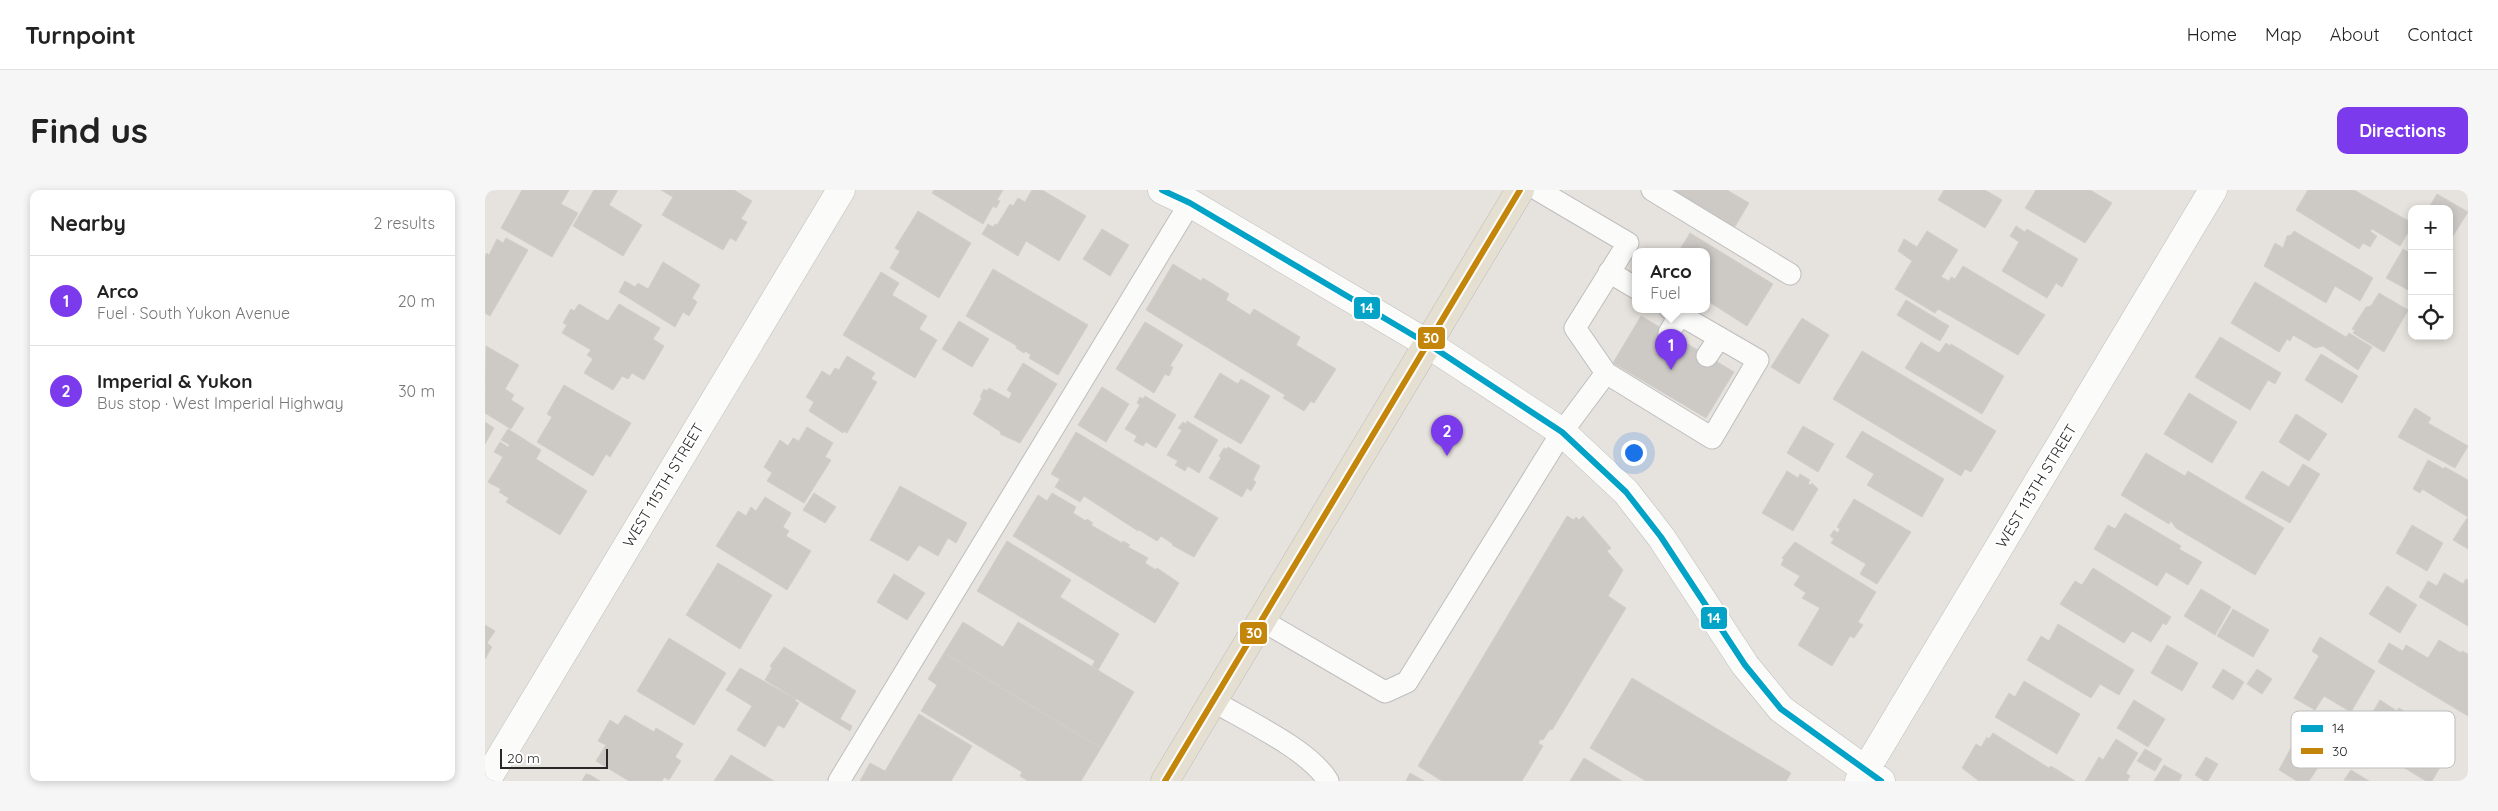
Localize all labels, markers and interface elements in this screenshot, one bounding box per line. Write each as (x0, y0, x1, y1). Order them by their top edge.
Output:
text: Turnpoint (25, 20, 136, 50)
text: Home (2187, 23, 2237, 46)
text: Map (2265, 23, 2302, 46)
text: About (2330, 23, 2380, 46)
text: Contact (2408, 23, 2473, 46)
button: Directions (2337, 107, 2468, 154)
text: Find us (30, 108, 148, 152)
map controls (2408, 205, 2453, 340)
button: + (2408, 205, 2453, 250)
text: Nearby (50, 210, 126, 236)
text: 2 results (373, 213, 435, 233)
popup (1632, 248, 1710, 313)
button: − (2408, 250, 2453, 295)
text: Arco (1650, 259, 1692, 283)
text: Arco (97, 279, 139, 303)
text: Fuel (1650, 283, 1681, 303)
text: 1 (63, 291, 69, 311)
text: 20 m (398, 291, 435, 311)
button: locate (2408, 295, 2453, 340)
line badge: 14 (1353, 296, 1381, 320)
text: 14 (1360, 299, 1374, 317)
text: Fuel · South Yukon Avenue (97, 303, 290, 323)
line badge: 30 (1417, 326, 1446, 350)
text: 30 (1423, 329, 1439, 347)
pin: 1 (1655, 329, 1687, 370)
text: Imperial & Yukon (97, 369, 252, 393)
text: 2 (61, 381, 71, 401)
text: 30 m (398, 381, 435, 401)
text: Bus stop · West Imperial Highway (97, 393, 344, 413)
pin: 2 (1431, 415, 1463, 456)
street label: WEST 115TH STREET (618, 419, 708, 551)
street label: WEST 113TH STREET (1992, 421, 2080, 551)
your location (1621, 440, 1647, 466)
line badge: 14 (1700, 606, 1728, 630)
text: 14 (1707, 609, 1721, 627)
line badge: 30 (1239, 621, 1268, 645)
text: 30 (1246, 624, 1262, 642)
legend (2291, 711, 2455, 768)
text: 14 (2332, 719, 2344, 737)
text: 30 (2332, 742, 2348, 760)
scale bar (500, 746, 607, 769)
text: 20 m (507, 749, 540, 767)

